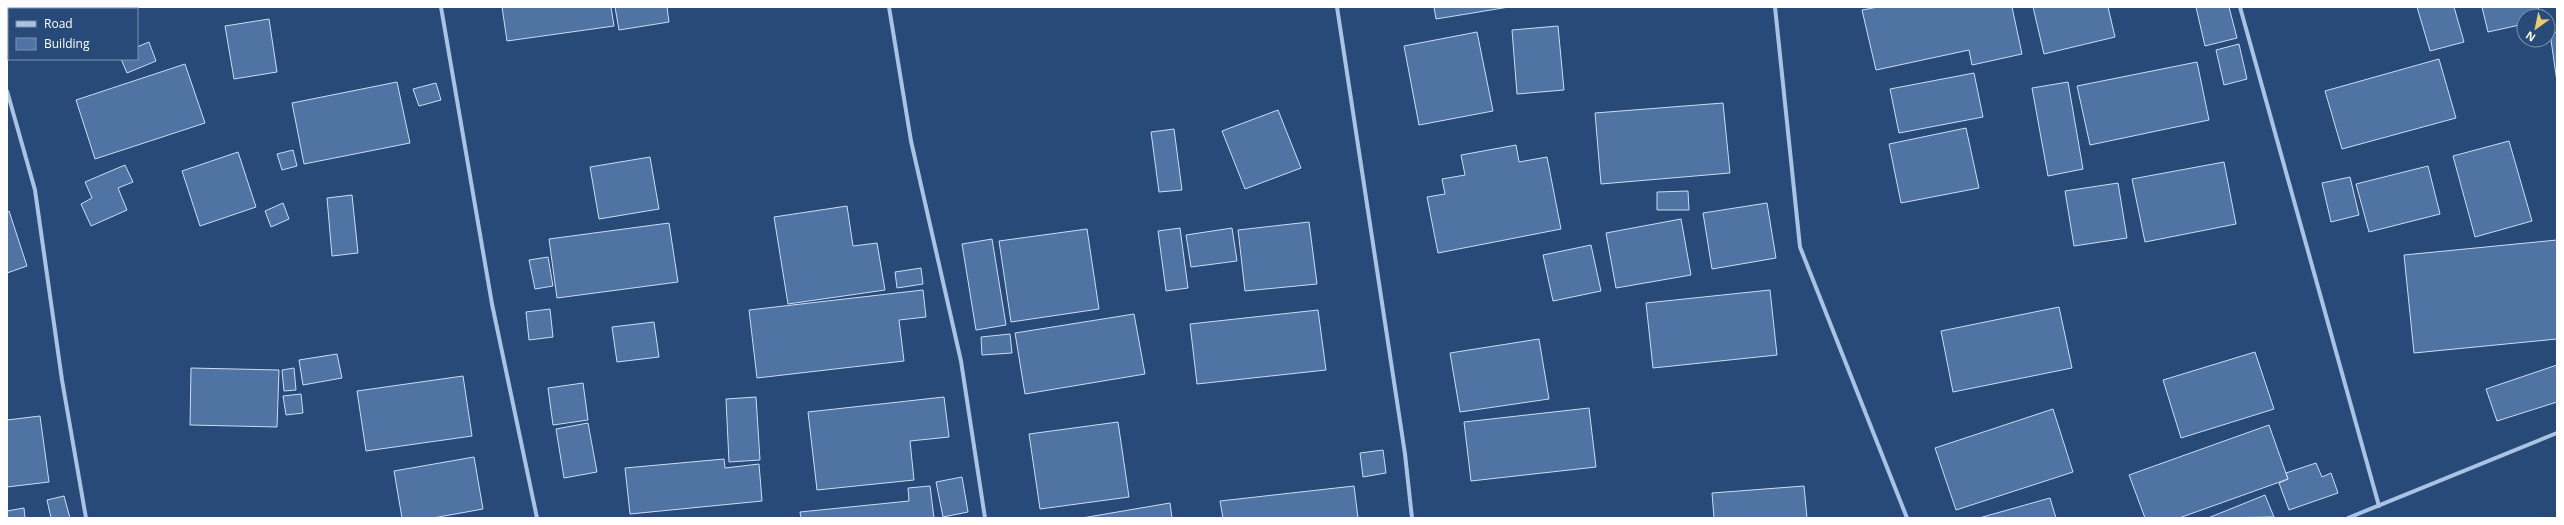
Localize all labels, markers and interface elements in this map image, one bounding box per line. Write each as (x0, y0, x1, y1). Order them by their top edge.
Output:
legend (8, 8, 138, 60)
north arrow (2516, 8, 2556, 48)
text: Road (44, 15, 73, 32)
text: N (2522, 28, 2538, 46)
text: Building (44, 35, 90, 52)

